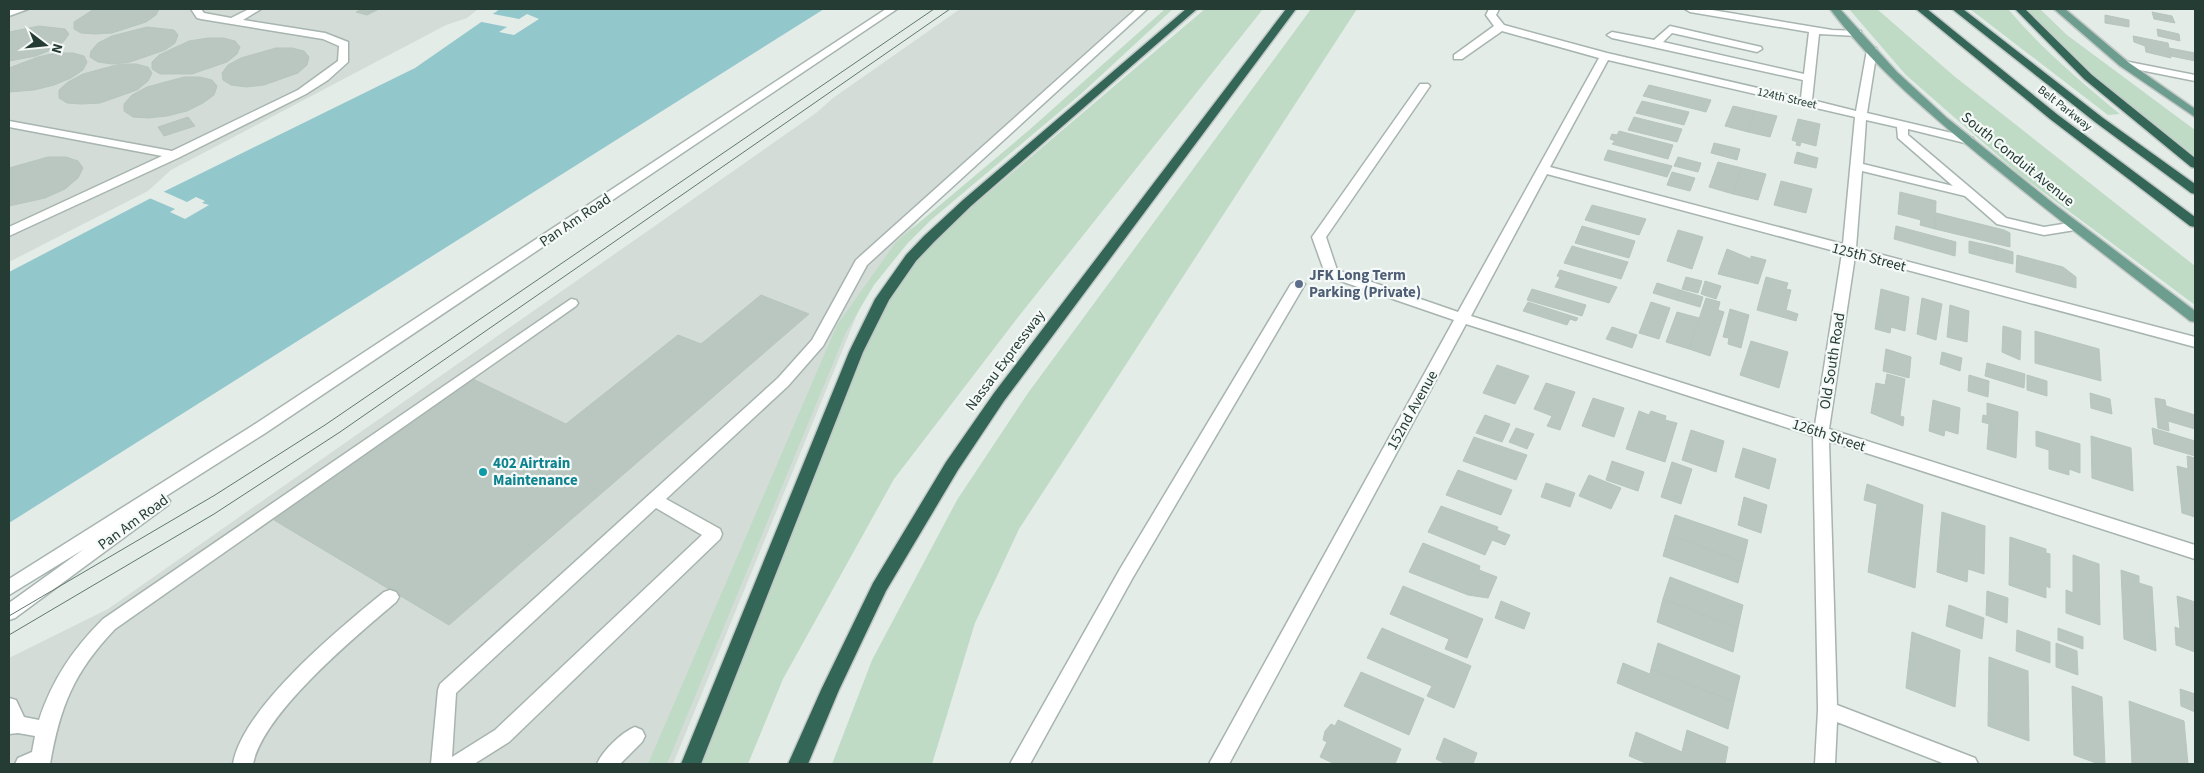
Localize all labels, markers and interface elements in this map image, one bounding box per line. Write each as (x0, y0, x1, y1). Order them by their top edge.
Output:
north arrow (20, 20, 70, 70)
text: N (46, 41, 67, 56)
street label: Belt Parkway (2034, 82, 2096, 135)
street label: 124th Street (1755, 83, 1818, 114)
street label: South Conduit Avenue (1957, 107, 2079, 212)
street label: Pan Am Road (535, 189, 615, 252)
street label: 125th Street (1829, 237, 1908, 277)
place label: JFK Long Term Parking (Private) (1309, 265, 1421, 303)
marker: JFK Long Term Parking (Private) (1293, 278, 1305, 290)
street label: Nassau Expressway (961, 306, 1050, 415)
street label: Old South Road (1814, 311, 1851, 411)
street label: 152nd Avenue (1382, 367, 1443, 454)
street label: 126th Street (1789, 414, 1868, 457)
place label: 402 Airtrain Maintenance (493, 453, 578, 491)
marker: 402 Airtrain Maintenance (477, 466, 489, 478)
street label: Pan Am Road (94, 490, 173, 555)

